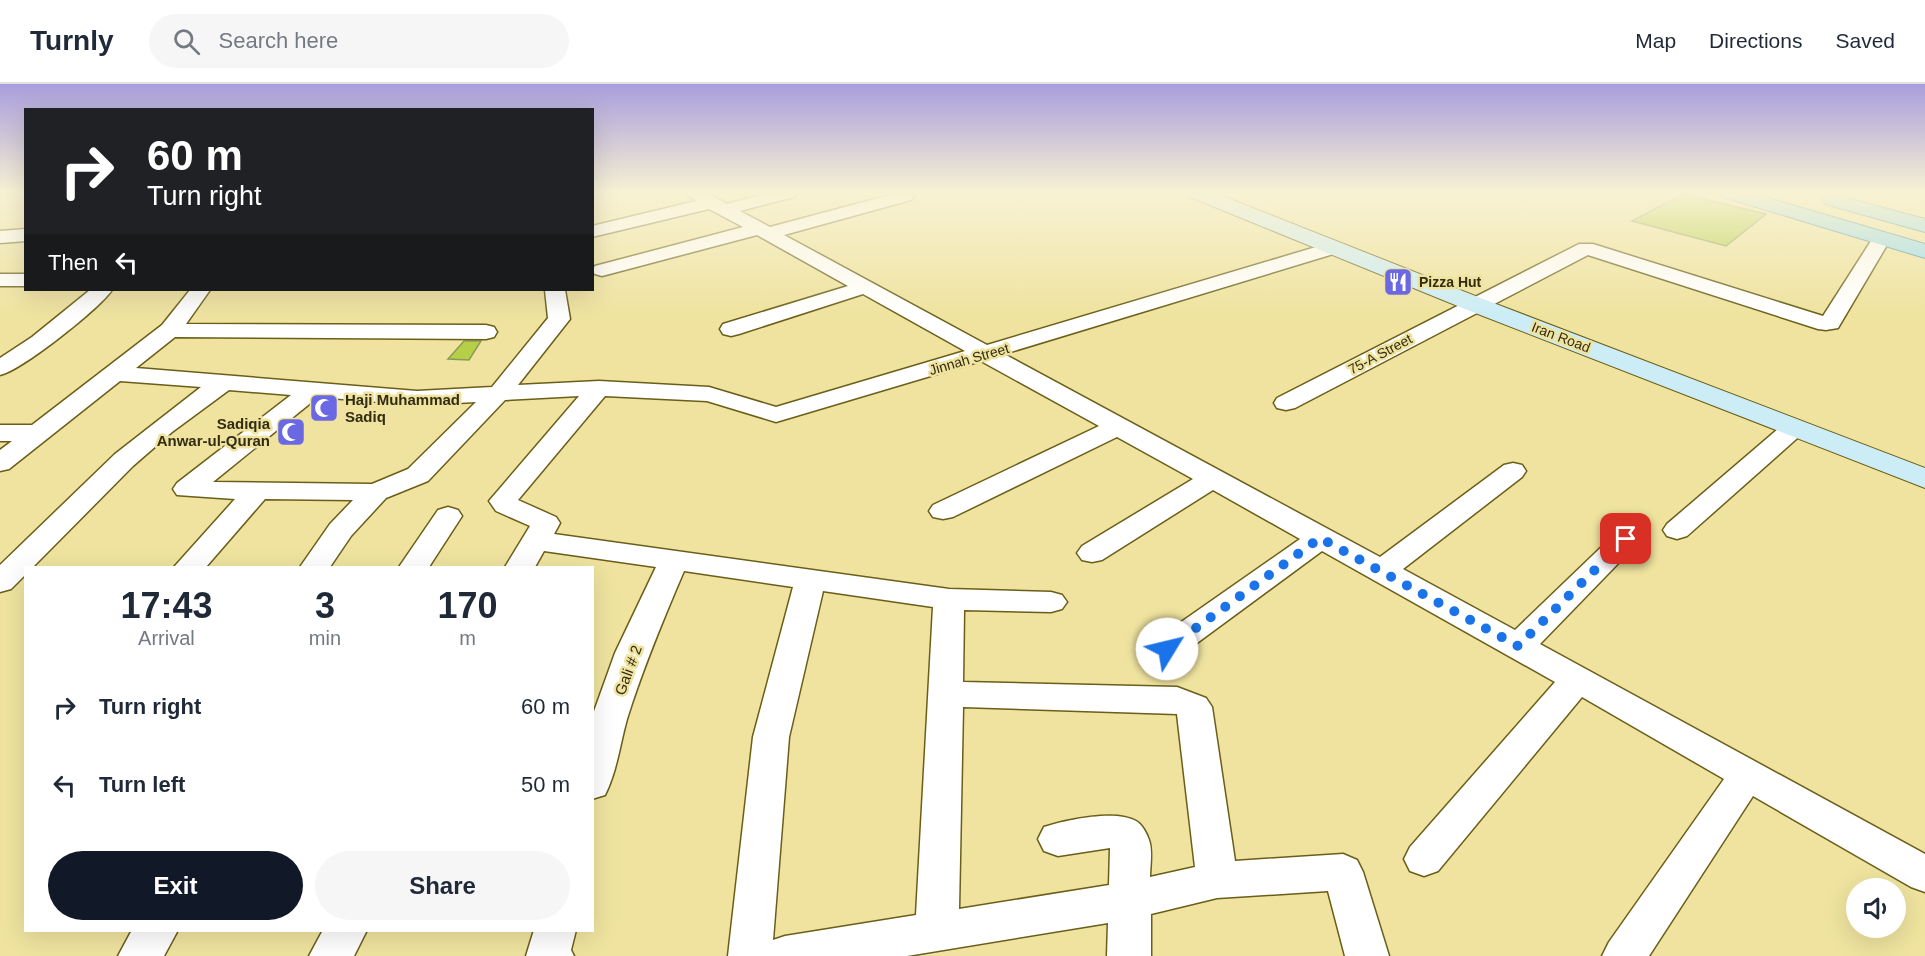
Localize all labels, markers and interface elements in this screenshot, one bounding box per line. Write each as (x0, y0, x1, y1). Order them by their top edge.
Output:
search box (149, 14, 569, 68)
text: Turnly (30, 25, 113, 56)
icon: search (170, 25, 203, 58)
text: Search here (218, 28, 338, 53)
text: Map (1635, 29, 1676, 52)
text: Directions (1709, 29, 1802, 52)
text: Saved (1835, 29, 1895, 52)
icon: right (48, 132, 126, 210)
text: 60 m (147, 132, 243, 179)
text: Turn right (147, 181, 262, 211)
icon: left (110, 246, 143, 279)
text: Then (48, 250, 98, 275)
restaurant icon: Pizza Hut (1382, 266, 1414, 298)
place label: Pizza Hut (1419, 274, 1482, 290)
street label: Iran Road (1529, 319, 1593, 355)
street label: 75-A Street (1345, 330, 1415, 378)
street label: Jinnah Street (927, 340, 1011, 378)
place label: Haji Muhammad Sadiq (345, 391, 460, 425)
mosque icon: Haji Muhammad Sadiq (308, 392, 340, 424)
place label: Sadiqia Anwar-ul-Quran (157, 415, 271, 449)
mosque icon: Sadiqia Anwar-ul-Quran (275, 416, 307, 448)
pin (1600, 513, 1651, 564)
icon: arrive (1609, 522, 1642, 555)
text: 17:43 (120, 585, 212, 626)
text: 3 (315, 585, 335, 626)
text: 170 (437, 585, 498, 626)
position arrow (1135, 617, 1199, 681)
text: Arrival (138, 627, 195, 649)
text: min (309, 627, 341, 649)
text: m (459, 627, 476, 649)
street label: Gali # 2 (611, 643, 645, 697)
icon: right (48, 691, 81, 724)
text: Turn right (99, 694, 201, 719)
text: 60 m (521, 694, 570, 719)
icon: left (48, 769, 81, 802)
text: Turn left (99, 772, 185, 797)
text: 50 m (521, 772, 570, 797)
button: Exit (48, 851, 303, 920)
button: Share (315, 851, 570, 920)
map controls (1846, 878, 1906, 938)
button: sound (1846, 878, 1906, 938)

